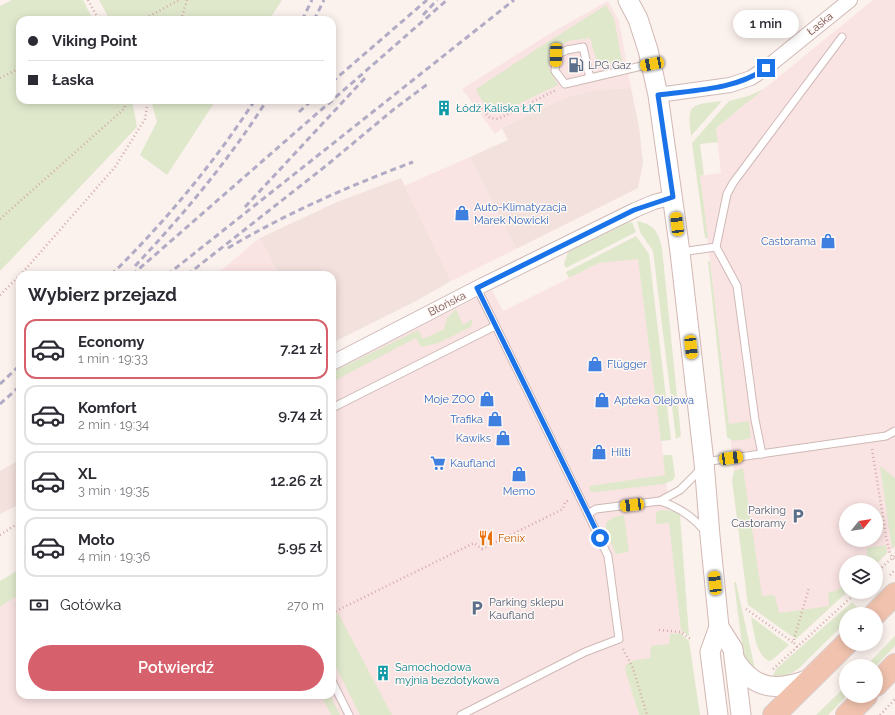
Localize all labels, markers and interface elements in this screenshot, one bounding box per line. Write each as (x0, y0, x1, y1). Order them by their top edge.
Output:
callout: 1 min (733, 10, 799, 38)
street label: Łaska (804, 10, 836, 38)
text: 1 min (750, 16, 782, 31)
text: Viking Point (52, 32, 137, 50)
car (550, 43, 562, 67)
fuel station icon: LPG Gaz (567, 56, 585, 74)
car (639, 56, 665, 72)
place label: LPG Gaz (588, 59, 632, 72)
route end (757, 59, 775, 77)
text: Łaska (52, 71, 94, 89)
building icon: Łódź Kaliska ŁKT (435, 99, 453, 117)
place label: Łódź Kaliska ŁKT (456, 102, 543, 115)
place label: Auto-Klimatyzacja Marek Nowicki (474, 201, 567, 227)
shop icon: Auto-Klimatyzacja Marek Nowicki (453, 204, 471, 222)
car (670, 211, 684, 237)
shop icon: Castorama (819, 232, 837, 250)
place label: Castorama (761, 235, 816, 248)
text: Wybierz przejazd (28, 284, 177, 305)
street label: Błońska (426, 289, 468, 319)
icon: car (30, 331, 66, 367)
text: Economy (78, 333, 145, 351)
car (684, 334, 698, 360)
text: 7.21 zł (280, 340, 322, 358)
text: 1 min · 19:33 (78, 351, 148, 366)
shop icon: Flügger (586, 355, 604, 373)
place label: Flügger (607, 358, 647, 371)
shop icon: Moje ZOO (478, 390, 496, 408)
shop icon: Apteka Olejowa (593, 391, 611, 409)
place label: Moje ZOO (424, 393, 475, 406)
place label: Apteka Olejowa (614, 394, 694, 407)
icon: car (30, 397, 66, 433)
text: Komfort (78, 399, 137, 417)
text: 9.74 zł (278, 406, 322, 424)
shop icon: Trafika (486, 410, 504, 428)
place label: Trafika (450, 413, 483, 426)
text: 2 min · 19:34 (78, 417, 149, 432)
shop icon: Kawiks (494, 429, 512, 447)
place label: Kawiks (456, 432, 491, 445)
shop icon: Hilti (590, 443, 608, 461)
place label: Hilti (611, 446, 631, 459)
car (718, 450, 744, 466)
supermarket icon: Kaufland (429, 454, 447, 472)
place label: Kaufland (450, 457, 495, 470)
icon: car (30, 463, 66, 499)
text: XL (78, 465, 96, 483)
shop icon: Memo (510, 465, 528, 483)
text: 12.26 zł (270, 472, 322, 490)
text: 3 min · 19:35 (78, 483, 149, 498)
place label: Memo (503, 485, 536, 498)
car (619, 498, 645, 512)
north arrow (839, 503, 883, 547)
map controls (839, 503, 883, 703)
place label: Parking Castoramy (731, 504, 786, 530)
parking icon: Parking Castoramy (789, 507, 807, 525)
icon: car (30, 529, 66, 565)
restaurant icon: Fenix (477, 529, 495, 547)
route start (591, 529, 609, 547)
text: Moto (78, 531, 115, 549)
place label: Fenix (498, 532, 525, 545)
text: 5.95 zł (277, 538, 322, 556)
text: 4 min · 19:36 (78, 549, 150, 564)
button: layers (839, 555, 883, 599)
car (708, 570, 722, 596)
icon: cash (28, 594, 50, 616)
text: Gotówka (60, 596, 121, 614)
place label: Parking sklepu Kaufland (489, 596, 564, 622)
text: 270 m (287, 598, 324, 613)
parking icon: Parking sklepu Kaufland (468, 599, 486, 617)
button: + (839, 607, 883, 651)
button: Potwierdź (28, 645, 324, 691)
button: − (839, 659, 883, 703)
place label: Samochodowa myjnia bezdotykowa (395, 661, 499, 687)
building icon: Samochodowa myjnia bezdotykowa (374, 664, 392, 682)

